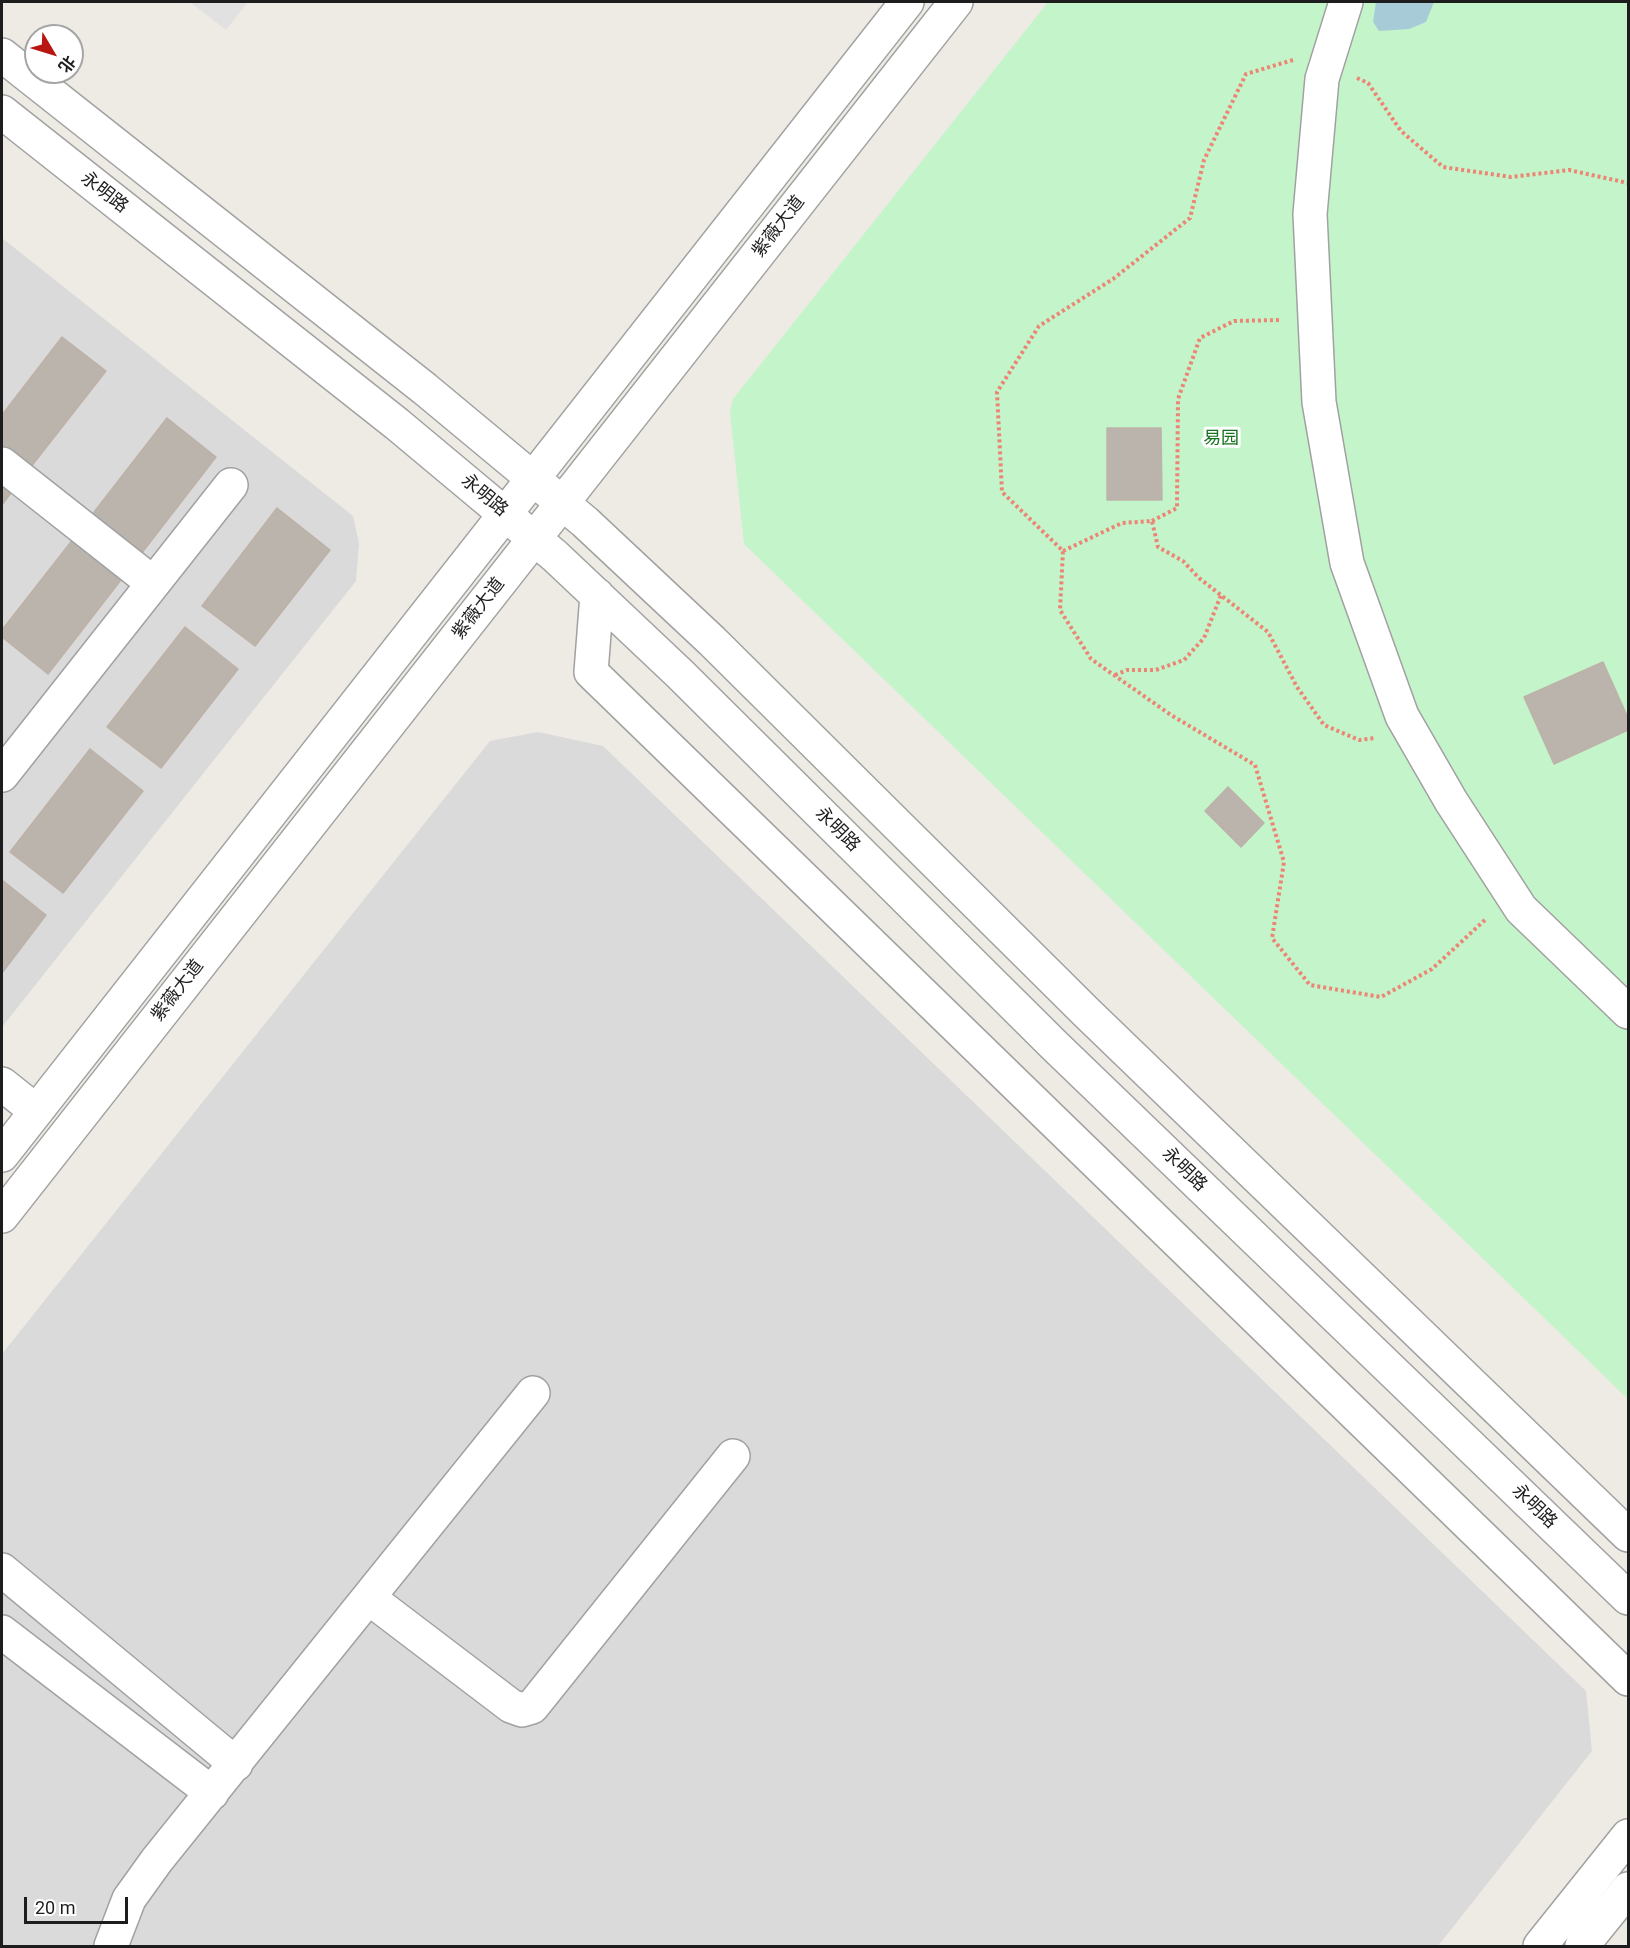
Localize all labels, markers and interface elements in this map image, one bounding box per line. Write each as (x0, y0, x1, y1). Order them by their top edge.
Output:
north arrow (24, 24, 84, 84)
text: 北 (55, 52, 79, 76)
street label: 永明路 (76, 168, 132, 218)
street label: 紫薇大道 (748, 192, 810, 262)
park label: 易园 (1203, 428, 1239, 450)
street label: 永明路 (456, 470, 512, 522)
street label: 紫薇大道 (448, 574, 510, 644)
street label: 永明路 (810, 803, 864, 857)
street label: 紫薇大道 (147, 956, 209, 1026)
street label: 永明路 (1157, 1143, 1211, 1197)
street label: 永明路 (1507, 1480, 1561, 1534)
scale bar (27, 1885, 130, 1923)
text: 20 m (35, 1897, 75, 1918)

